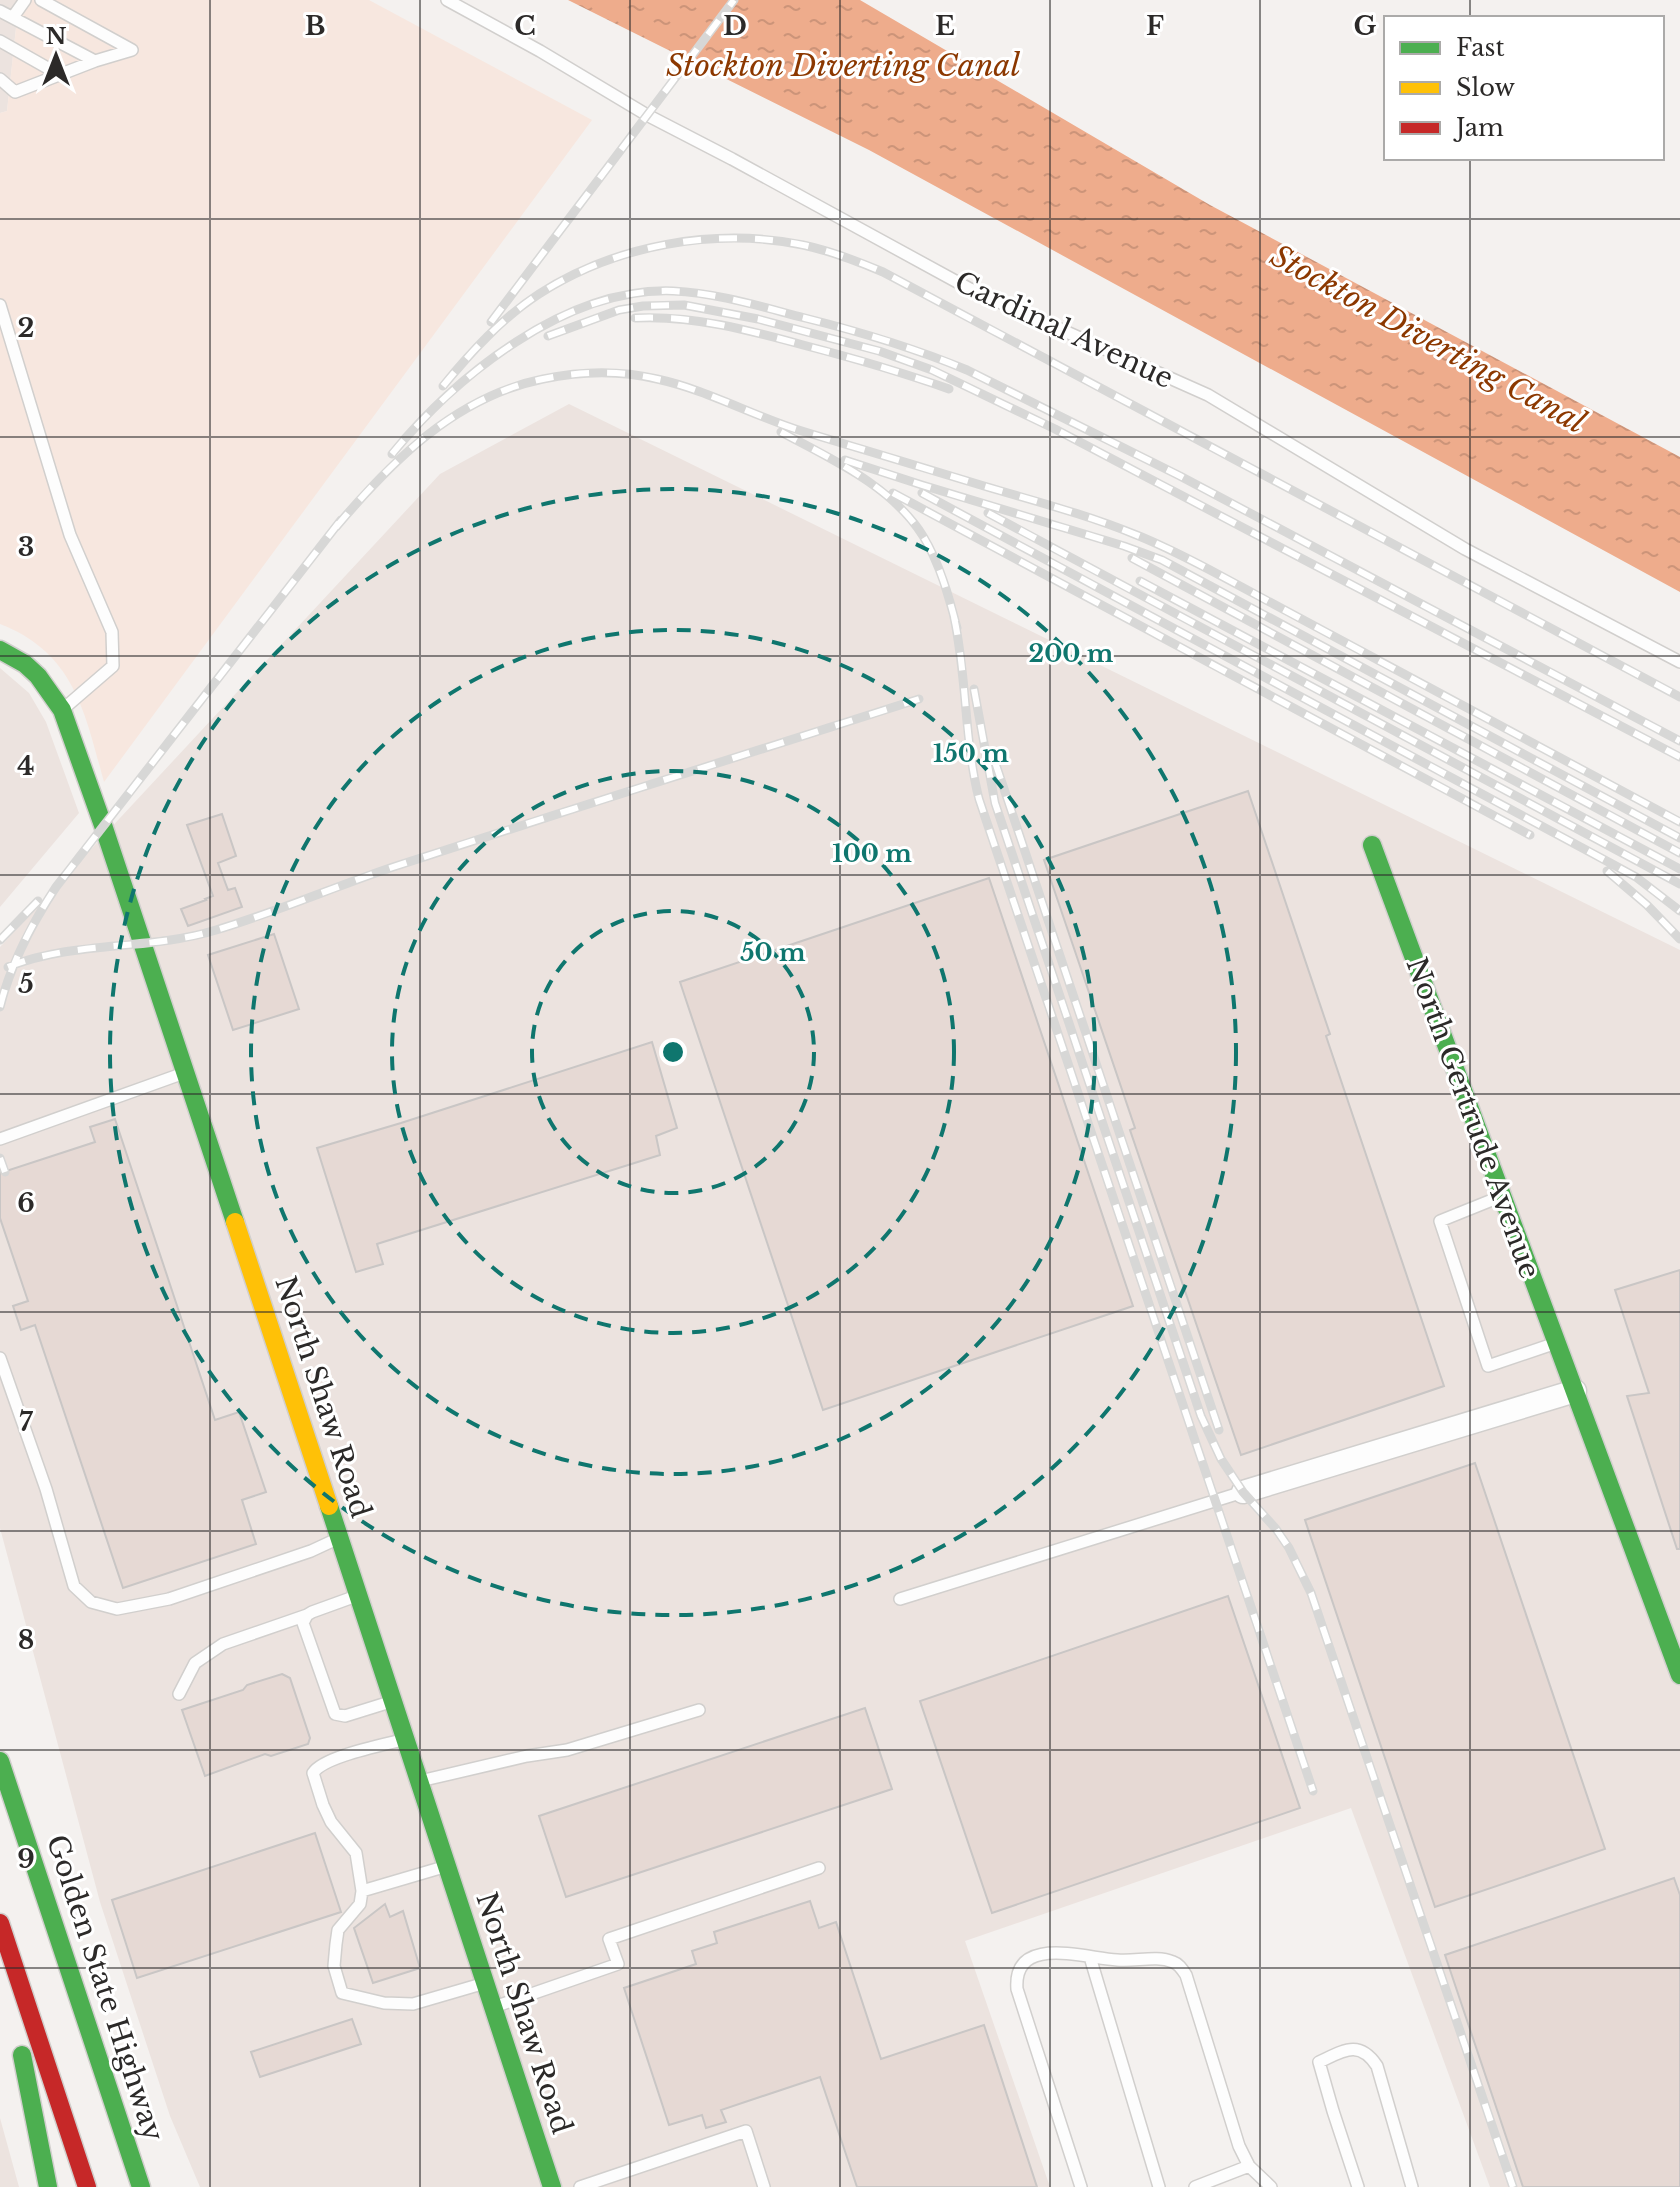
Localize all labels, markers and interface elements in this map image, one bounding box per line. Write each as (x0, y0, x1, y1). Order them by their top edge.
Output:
text: B (305, 10, 325, 42)
text: C (514, 10, 536, 42)
text: D (723, 10, 747, 42)
text: E (935, 10, 955, 42)
text: F (1146, 10, 1164, 42)
text: G (1354, 10, 1377, 42)
north arrow (16, 16, 96, 96)
legend (1384, 16, 1664, 160)
text: N (46, 23, 67, 50)
text: Fast (1456, 33, 1504, 62)
water label: Stockton Diverting Canal (666, 47, 1021, 84)
text: Slow (1456, 73, 1515, 102)
text: Jam (1453, 113, 1504, 142)
water label: Stockton Diverting Canal (1264, 237, 1592, 441)
street label: Cardinal Avenue (949, 264, 1179, 396)
text: 2 (18, 312, 34, 344)
text: 3 (18, 531, 34, 563)
text: 200 m (1029, 639, 1114, 668)
text: 150 m (933, 739, 1009, 768)
text: 4 (17, 750, 35, 782)
text: 100 m (832, 839, 912, 868)
text: 50 m (740, 938, 806, 967)
street label: North Gertrude Avenue (1399, 953, 1547, 1283)
text: 5 (18, 968, 34, 1000)
centre of rings (659, 1038, 687, 1066)
text: 6 (17, 1187, 35, 1219)
street label: North Shaw Road (267, 1272, 379, 1522)
text: 7 (19, 1406, 33, 1438)
text: 8 (18, 1624, 34, 1656)
street label: Golden State Highway (39, 1830, 171, 2146)
text: 9 (17, 1843, 35, 1875)
street label: North Shaw Road (468, 1888, 580, 2138)

